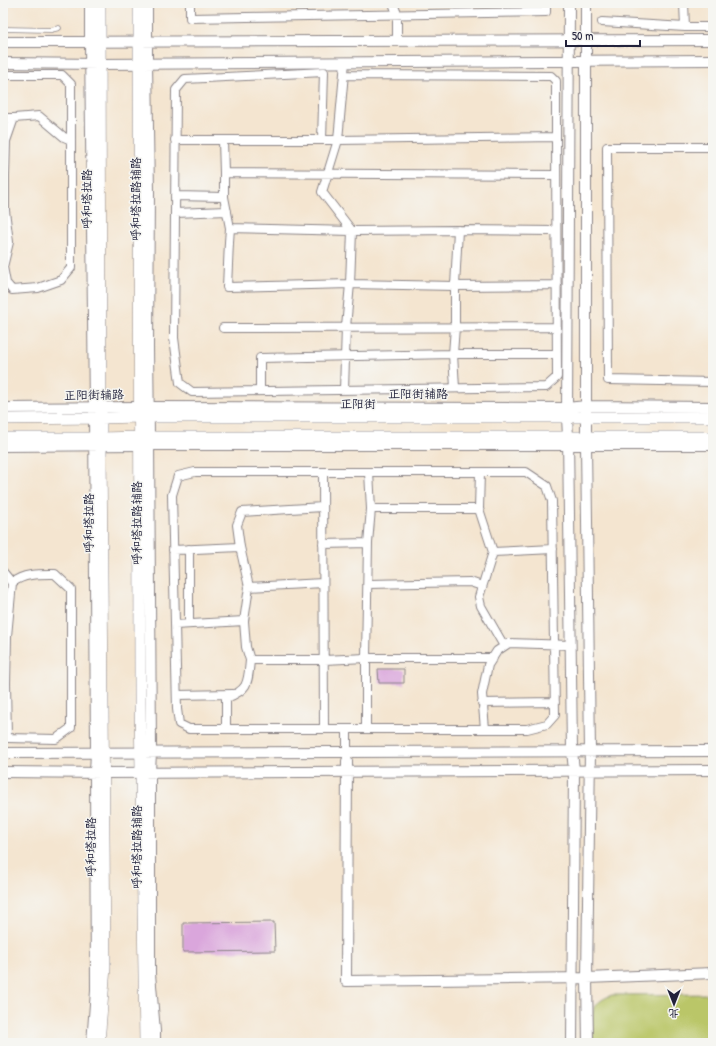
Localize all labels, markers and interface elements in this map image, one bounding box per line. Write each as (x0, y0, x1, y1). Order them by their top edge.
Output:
scale bar (566, 22, 640, 48)
text: 50 m (572, 27, 593, 44)
street label: 呼和塔拉路辅路 (127, 157, 144, 241)
street label: 呼和塔拉路 (78, 169, 95, 229)
street label: 正阳街辅路 (64, 385, 124, 404)
street label: 正阳街辅路 (388, 385, 448, 402)
street label: 正阳街 (340, 395, 376, 412)
street label: 呼和塔拉路辅路 (128, 481, 145, 565)
street label: 呼和塔拉路 (80, 493, 97, 553)
street label: 呼和塔拉路辅路 (128, 805, 145, 889)
street label: 呼和塔拉路 (82, 817, 99, 877)
north arrow (654, 984, 694, 1024)
text: 北 (669, 1007, 680, 1021)

